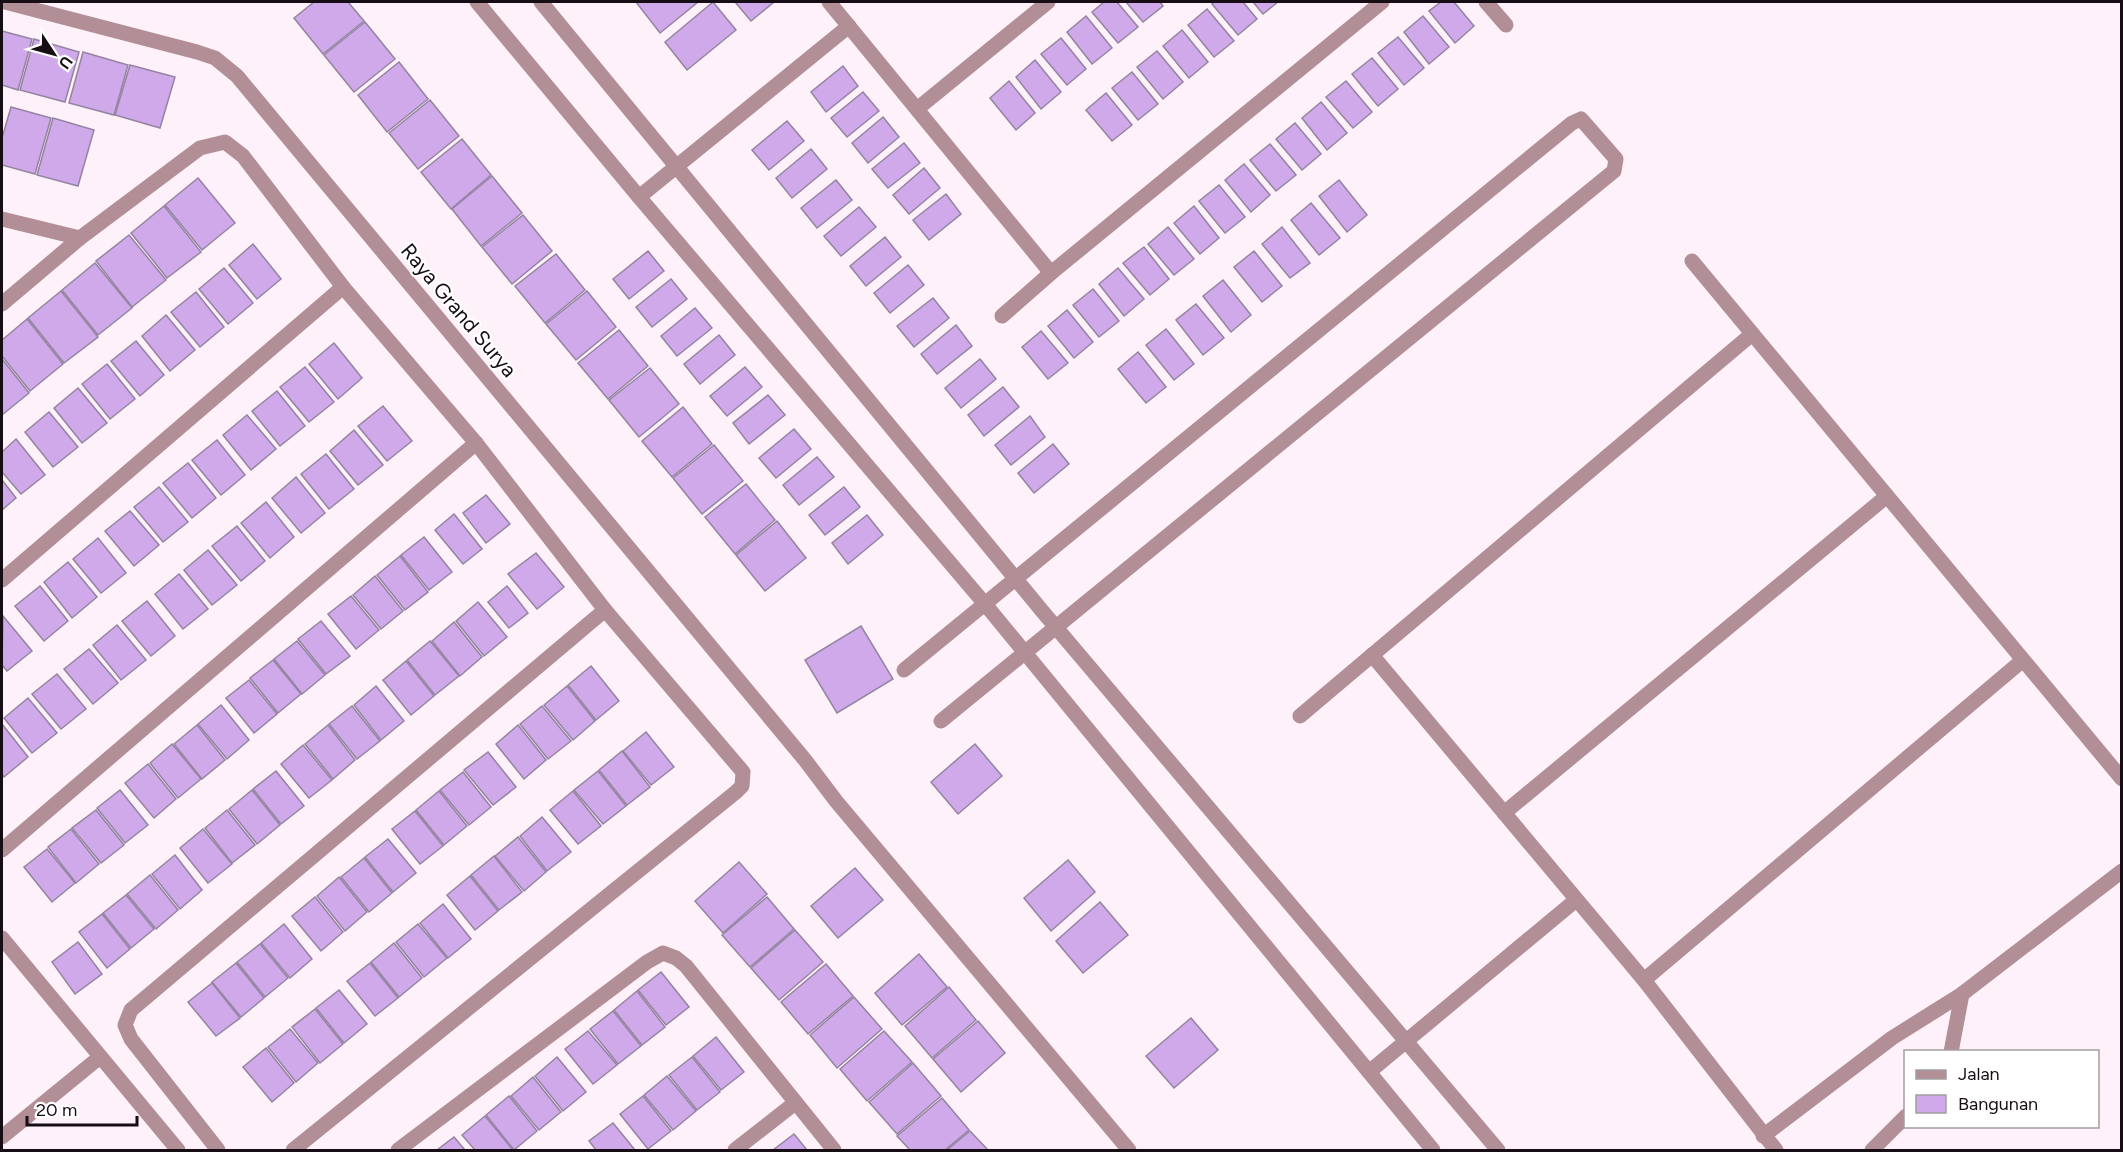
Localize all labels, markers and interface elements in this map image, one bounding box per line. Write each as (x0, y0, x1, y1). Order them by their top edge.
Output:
north arrow (24, 24, 84, 84)
text: U (55, 52, 77, 73)
street label: Raya Grand Surya (396, 238, 522, 382)
legend (1904, 1050, 2099, 1128)
text: Jalan (1958, 1063, 2000, 1085)
scale bar (27, 1089, 136, 1127)
text: Bangunan (1958, 1093, 2038, 1115)
text: 20 m (36, 1099, 77, 1121)

